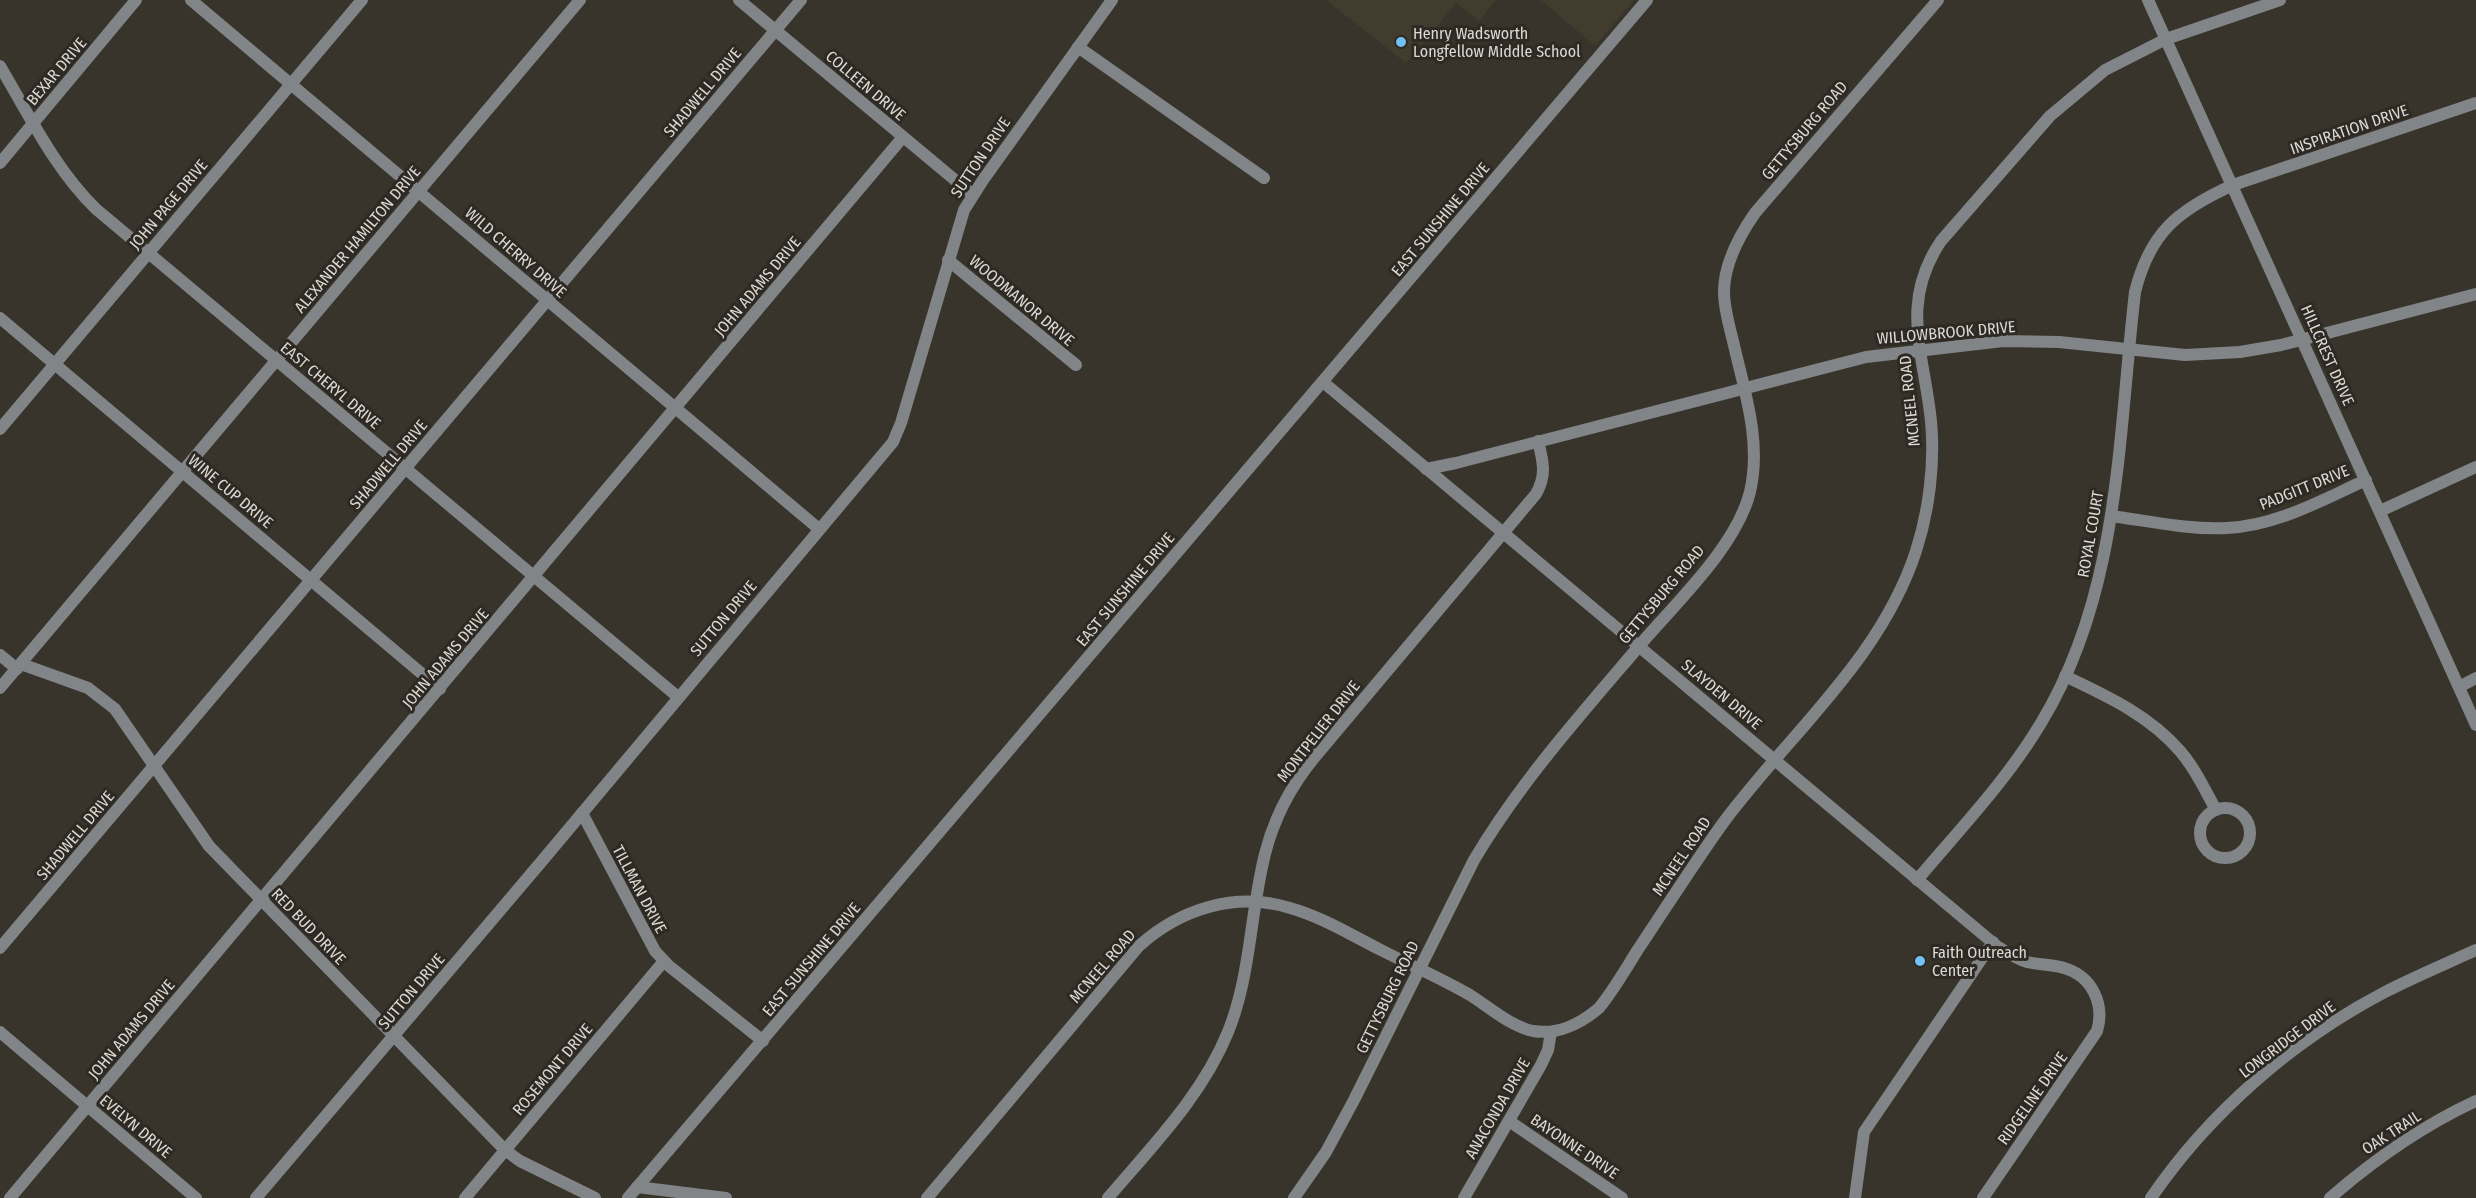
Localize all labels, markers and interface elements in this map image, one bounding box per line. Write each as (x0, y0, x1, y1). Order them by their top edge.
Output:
place label: Henry Wadsworth Longfellow Middle School (1413, 24, 1580, 61)
street label: BEXAR DRIVE (22, 33, 90, 109)
marker: Henry Wadsworth Longfellow Middle School (1394, 35, 1408, 49)
street label: SHADWELL DRIVE (660, 44, 745, 141)
street label: COLLEEN DRIVE (822, 46, 909, 124)
street label: GETTYSBURG ROAD (1758, 77, 1851, 184)
street label: INSPIRATION DRIVE (2288, 100, 2411, 159)
street label: SUTTON DRIVE (947, 113, 1014, 201)
street label: JOHN PAGE DRIVE (125, 155, 212, 253)
street label: EAST SUNSHINE DRIVE (1387, 159, 1493, 280)
street label: ALEXANDER HAMILTON DRIVE (290, 162, 424, 317)
street label: WILD CHERRY DRIVE (461, 203, 570, 302)
street label: JOHN ADAMS DRIVE (710, 233, 805, 340)
street label: WOODMANOR DRIVE (965, 251, 1078, 350)
street label: HILLCREST DRIVE (2297, 302, 2358, 408)
street label: WILLOWBROOK DRIVE (1876, 317, 2016, 348)
street label: EAST CHERYL DRIVE (277, 338, 385, 433)
street label: MCNEEL ROAD (1895, 355, 1924, 447)
street label: SHADWELL DRIVE (346, 416, 431, 513)
street label: WINE CUP DRIVE (185, 451, 277, 532)
street label: PADGITT DRIVE (2257, 461, 2352, 514)
street label: ROYAL COURT (2074, 489, 2108, 579)
street label: EAST SUNSHINE DRIVE (1072, 529, 1178, 650)
street label: GETTYSBURG ROAD (1615, 541, 1708, 648)
street label: SUTTON DRIVE (686, 577, 761, 660)
street label: JOHN ADAMS DRIVE (398, 605, 493, 712)
street label: SLAYDEN DRIVE (1678, 655, 1766, 733)
street label: MONTPELIER DRIVE (1273, 677, 1364, 786)
street label: SHADWELL DRIVE (33, 787, 118, 884)
street label: MCNEEL ROAD (1648, 813, 1715, 899)
street label: TILLMAN DRIVE (608, 842, 671, 936)
street label: RED BUD DRIVE (268, 884, 350, 968)
street label: EAST SUNSHINE DRIVE (758, 899, 864, 1020)
street label: MCNEEL ROAD (1065, 926, 1139, 1007)
street label: GETTYSBURG ROAD (1352, 938, 1423, 1057)
place label: Faith Outreach Center (1932, 943, 2027, 980)
street label: SUTTON DRIVE (374, 950, 449, 1033)
marker: Faith Outreach Center (1913, 954, 1927, 968)
street label: JOHN ADAMS DRIVE (84, 976, 179, 1083)
street label: LONGRIDGE DRIVE (2235, 997, 2339, 1082)
street label: ROSEMONT DRIVE (508, 1020, 596, 1119)
street label: RIDGELINE DRIVE (1993, 1048, 2071, 1148)
street label: ANACONDA DRIVE (1461, 1055, 1534, 1162)
street label: EVELYN DRIVE (96, 1091, 176, 1162)
street label: OAK TRAIL (2358, 1106, 2424, 1158)
street label: BAYONNE DRIVE (1527, 1110, 1622, 1183)

